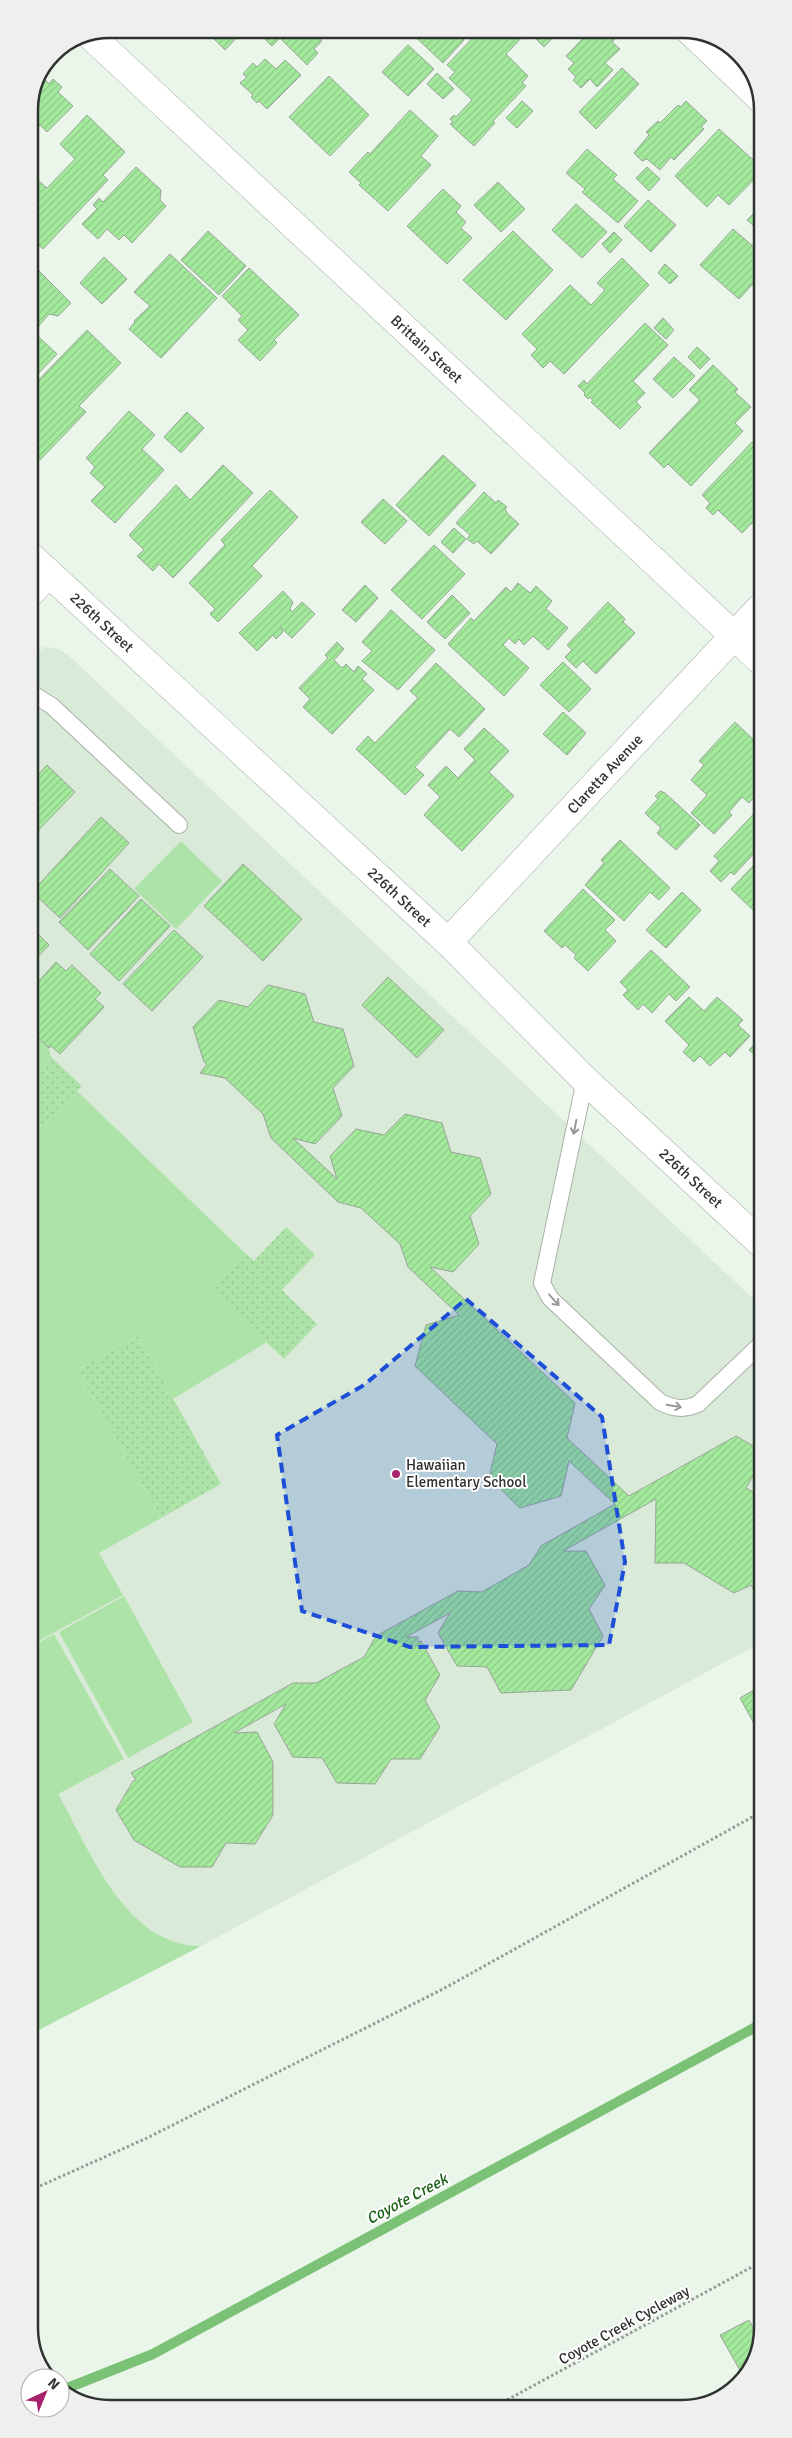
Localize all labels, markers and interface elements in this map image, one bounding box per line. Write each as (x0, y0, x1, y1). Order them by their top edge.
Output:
street label: Brittain Street (387, 311, 466, 387)
street label: 226th Street (66, 588, 137, 656)
street label: Claretta Avenue (564, 730, 647, 817)
street label: 226th Street (364, 863, 435, 931)
one-way arrow (570, 1119, 579, 1135)
street label: 226th Street (655, 1144, 726, 1212)
one-way arrow (548, 1294, 559, 1307)
one-way arrow (666, 1402, 682, 1412)
place label: Hawaiian Elementary School (406, 1456, 527, 1491)
marker: Hawaiian Elementary School (390, 1468, 402, 1480)
water label: Coyote Creek (363, 2168, 453, 2229)
street label: Coyote Creek Cycleway (555, 2282, 693, 2368)
north arrow (20, 2368, 70, 2418)
text: N (44, 2375, 63, 2394)

